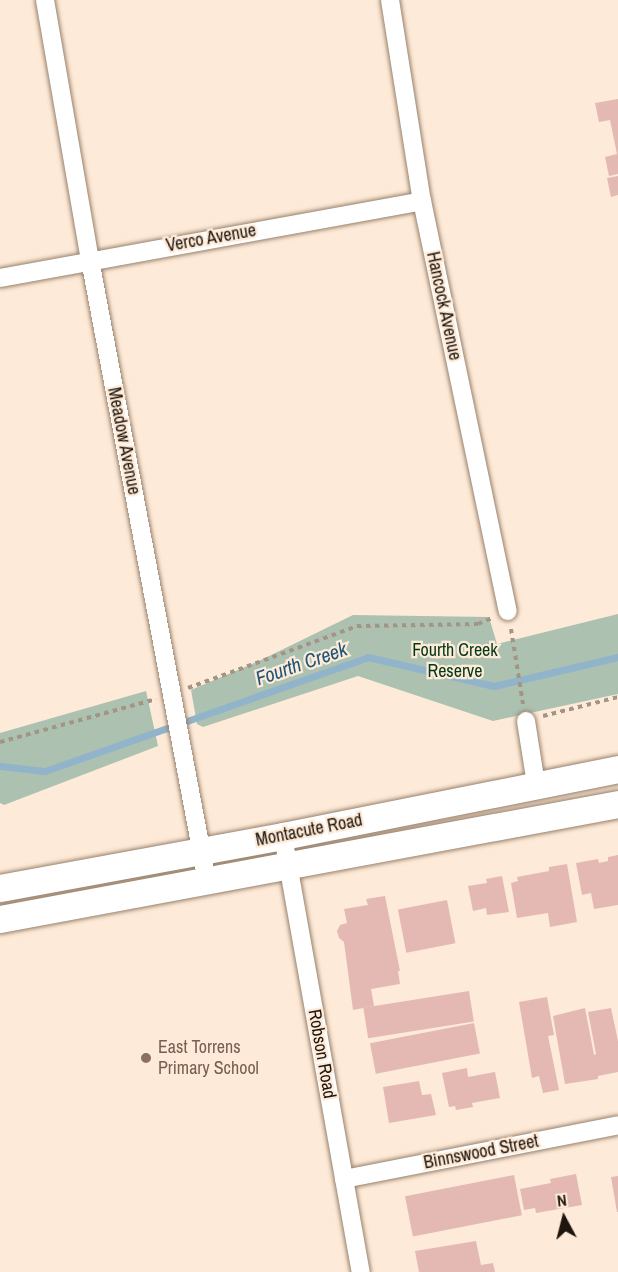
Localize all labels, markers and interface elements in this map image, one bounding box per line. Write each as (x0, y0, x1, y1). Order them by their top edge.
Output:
street label: Verco Avenue (164, 219, 258, 257)
street label: Hancock Avenue (422, 249, 466, 363)
street label: Meadow Avenue (103, 385, 145, 497)
water label: Fourth Creek (252, 636, 350, 690)
park label: Fourth Creek Reserve (412, 640, 498, 682)
street label: Montacute Road (254, 809, 364, 851)
street label: Robson Road (304, 1008, 340, 1100)
place label: East Torrens Primary School (158, 1037, 259, 1080)
marker: East Torrens Primary School (139, 1051, 153, 1065)
street label: Binnswood Street (422, 1130, 540, 1174)
north arrow (534, 1188, 594, 1248)
text: N (556, 1189, 568, 1212)

